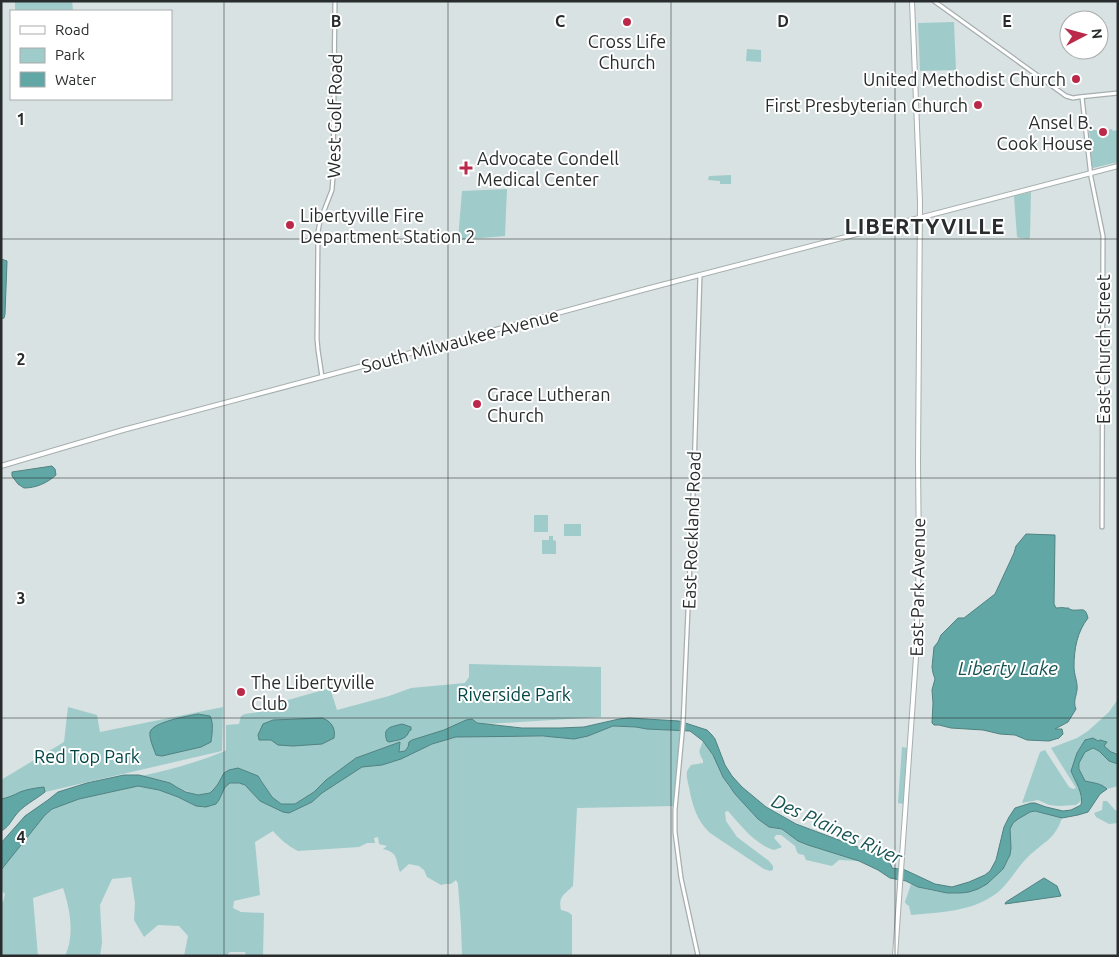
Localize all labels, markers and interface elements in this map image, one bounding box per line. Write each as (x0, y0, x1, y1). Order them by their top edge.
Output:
legend (10, 10, 172, 100)
north arrow (1059, 10, 1109, 60)
text: B (331, 12, 341, 30)
text: C (555, 12, 565, 30)
text: D (777, 12, 789, 30)
text: E (1002, 12, 1012, 30)
marker: Cross Life Church (621, 16, 633, 28)
text: Road (55, 21, 90, 38)
text: N (1088, 28, 1105, 40)
place label: Cross Life Church (588, 31, 666, 72)
text: Park (55, 46, 85, 63)
street label: West Golf Road (323, 53, 345, 179)
place label: United Methodist Church (863, 69, 1066, 89)
text: Water (55, 71, 96, 88)
marker: United Methodist Church (1070, 73, 1082, 85)
place label: First Presbyterian Church (765, 95, 968, 115)
marker: First Presbyterian Church (972, 99, 984, 111)
text: 1 (16, 110, 26, 128)
place label: Ansel B. Cook House (997, 112, 1093, 153)
marker: Ansel B. Cook House (1097, 126, 1109, 138)
place label: Advocate Condell Medical Center (477, 148, 619, 189)
marker: Advocate Condell Medical Center (459, 161, 473, 175)
place label: Libertyville Fire Department Station 2 (300, 205, 476, 246)
district label: LIBERTYVILLE (845, 213, 1005, 238)
marker: Libertyville Fire Department Station 2 (284, 219, 296, 231)
street label: East Church Street (1093, 274, 1113, 424)
street label: South Milwaukee Avenue (359, 304, 561, 376)
text: 2 (16, 350, 26, 368)
place label: Grace Lutheran Church (487, 384, 610, 425)
marker: Grace Lutheran Church (471, 398, 483, 410)
street label: East Rockland Road (678, 451, 704, 609)
street label: East Park Avenue (906, 517, 928, 657)
text: 3 (16, 589, 26, 607)
water label: Liberty Lake (958, 657, 1058, 679)
place label: The Libertyville Club (251, 672, 375, 713)
park label: Riverside Park (457, 684, 571, 704)
marker: The Libertyville Club (235, 686, 247, 698)
park label: Red Top Park (34, 746, 140, 766)
water label: Des Plaines River (768, 789, 906, 869)
text: 4 (16, 828, 26, 846)

